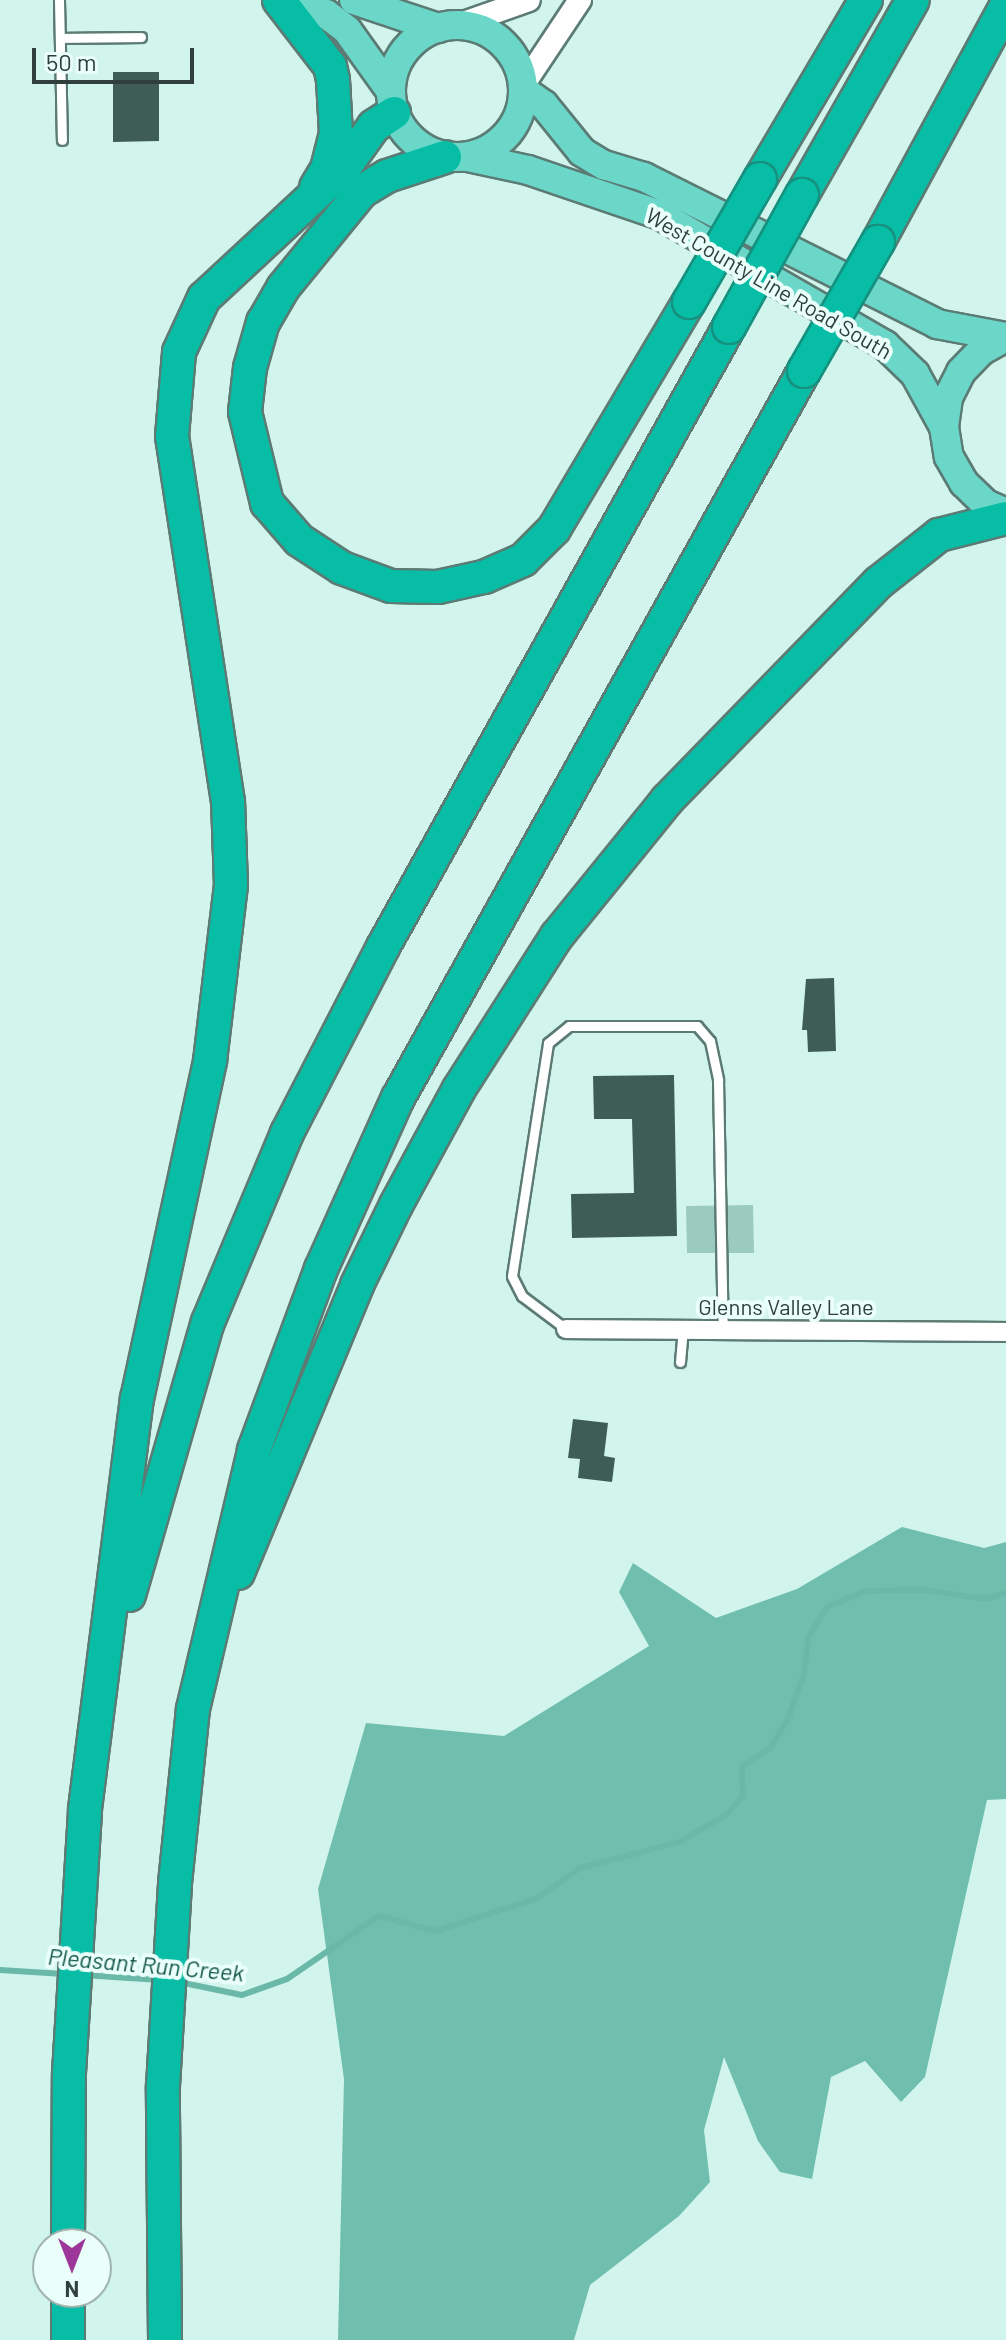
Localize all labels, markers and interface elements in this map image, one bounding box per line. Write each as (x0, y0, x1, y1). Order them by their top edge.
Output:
scale bar (36, 32, 198, 82)
text: 50 m (46, 47, 97, 76)
street label: West County Line Road South (641, 202, 897, 364)
street label: Glenns Valley Lane (698, 1294, 874, 1320)
water label: Pleasant Run Creek (47, 1941, 245, 1987)
north arrow (32, 2228, 112, 2308)
text: N (65, 2277, 79, 2303)

